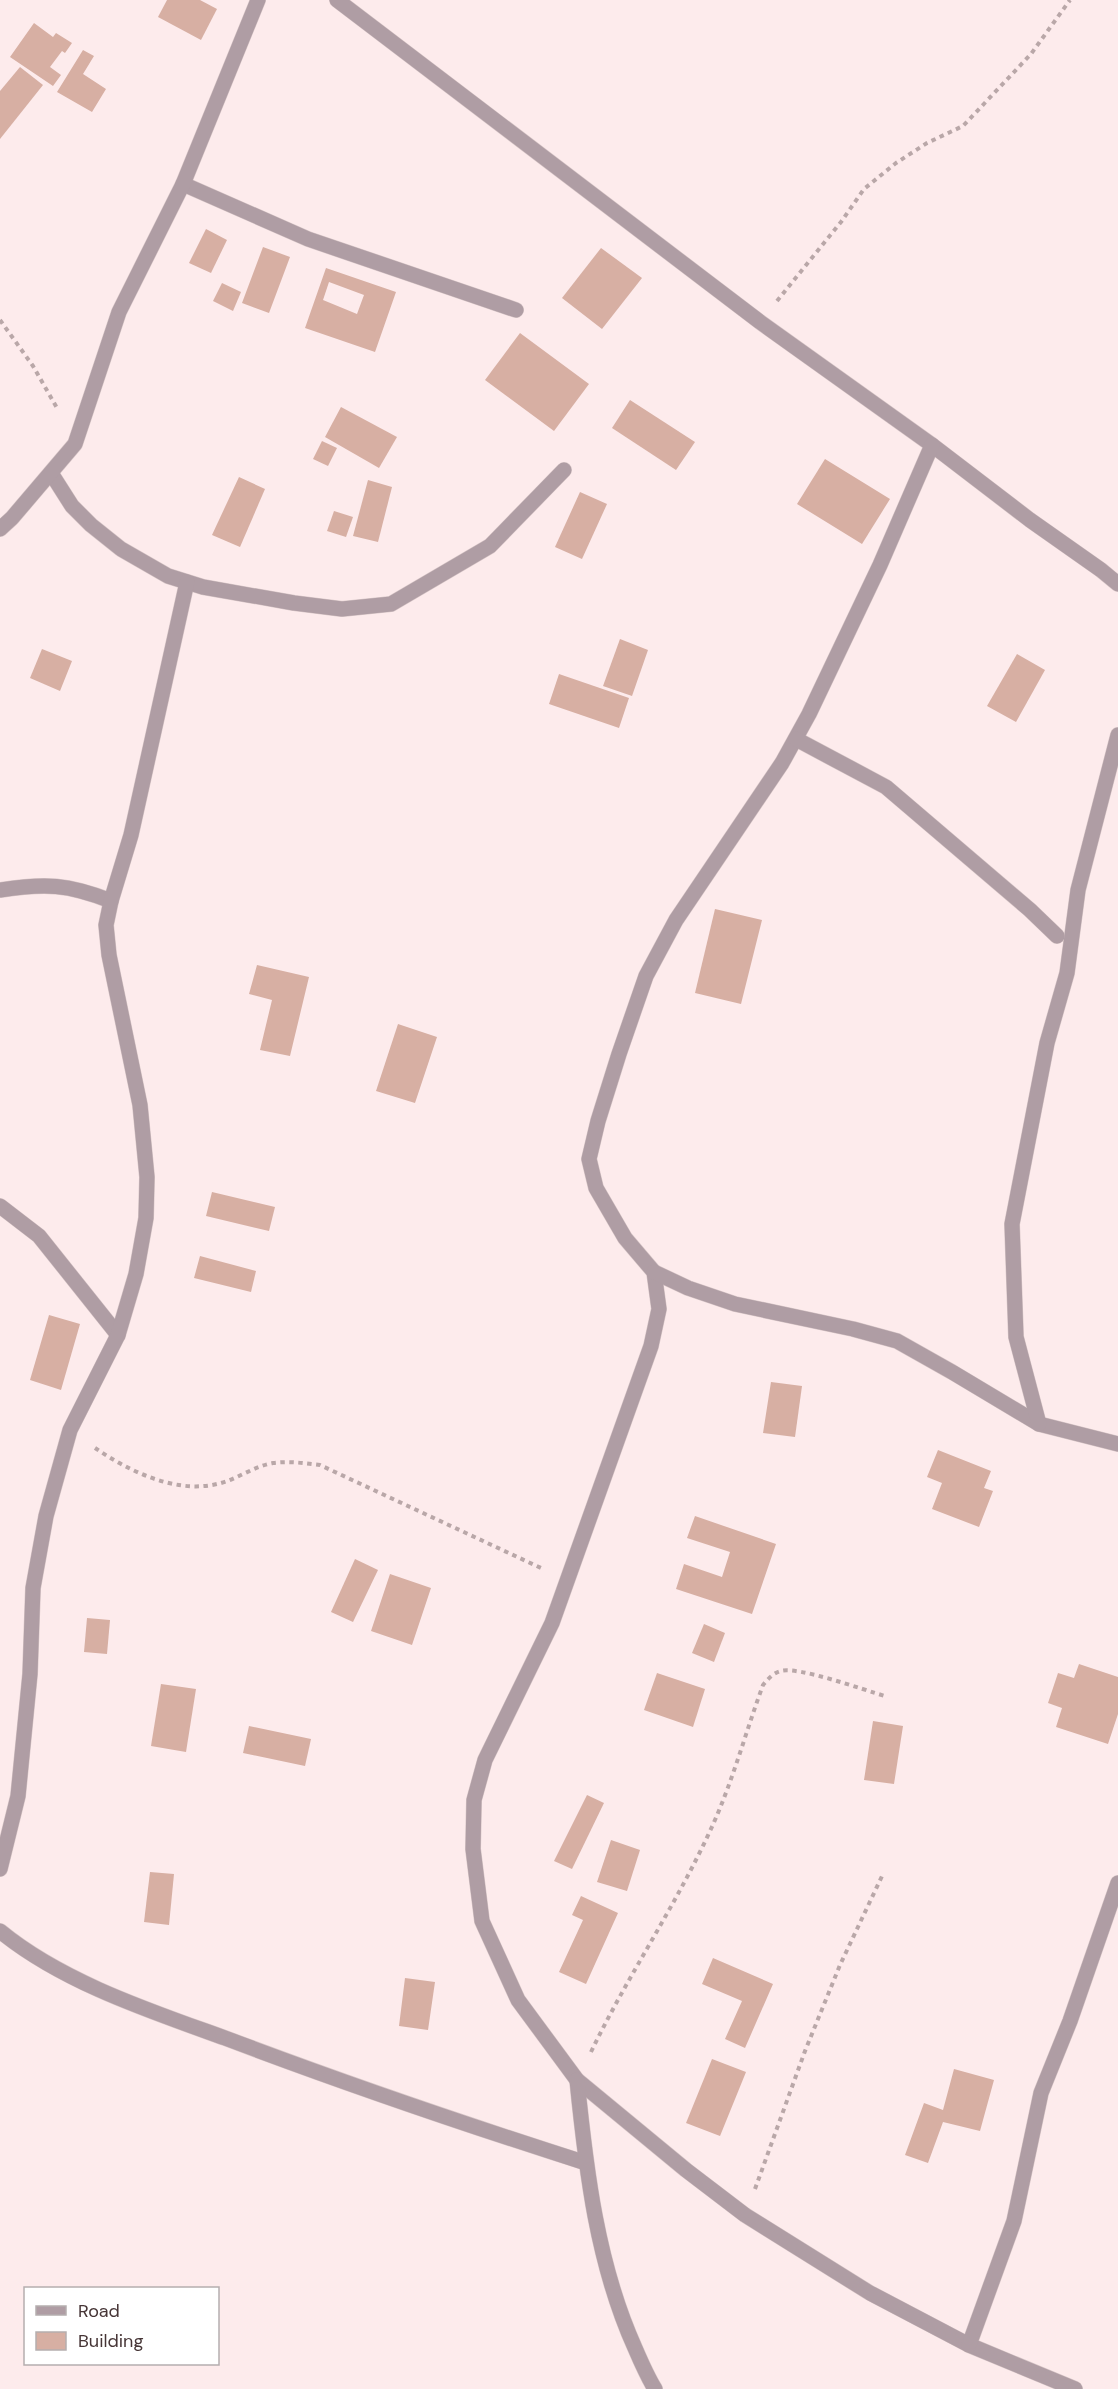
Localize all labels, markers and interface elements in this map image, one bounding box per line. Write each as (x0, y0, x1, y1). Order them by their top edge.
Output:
legend (24, 2287, 219, 2365)
text: Road (78, 2299, 120, 2323)
text: Building (78, 2329, 143, 2353)

